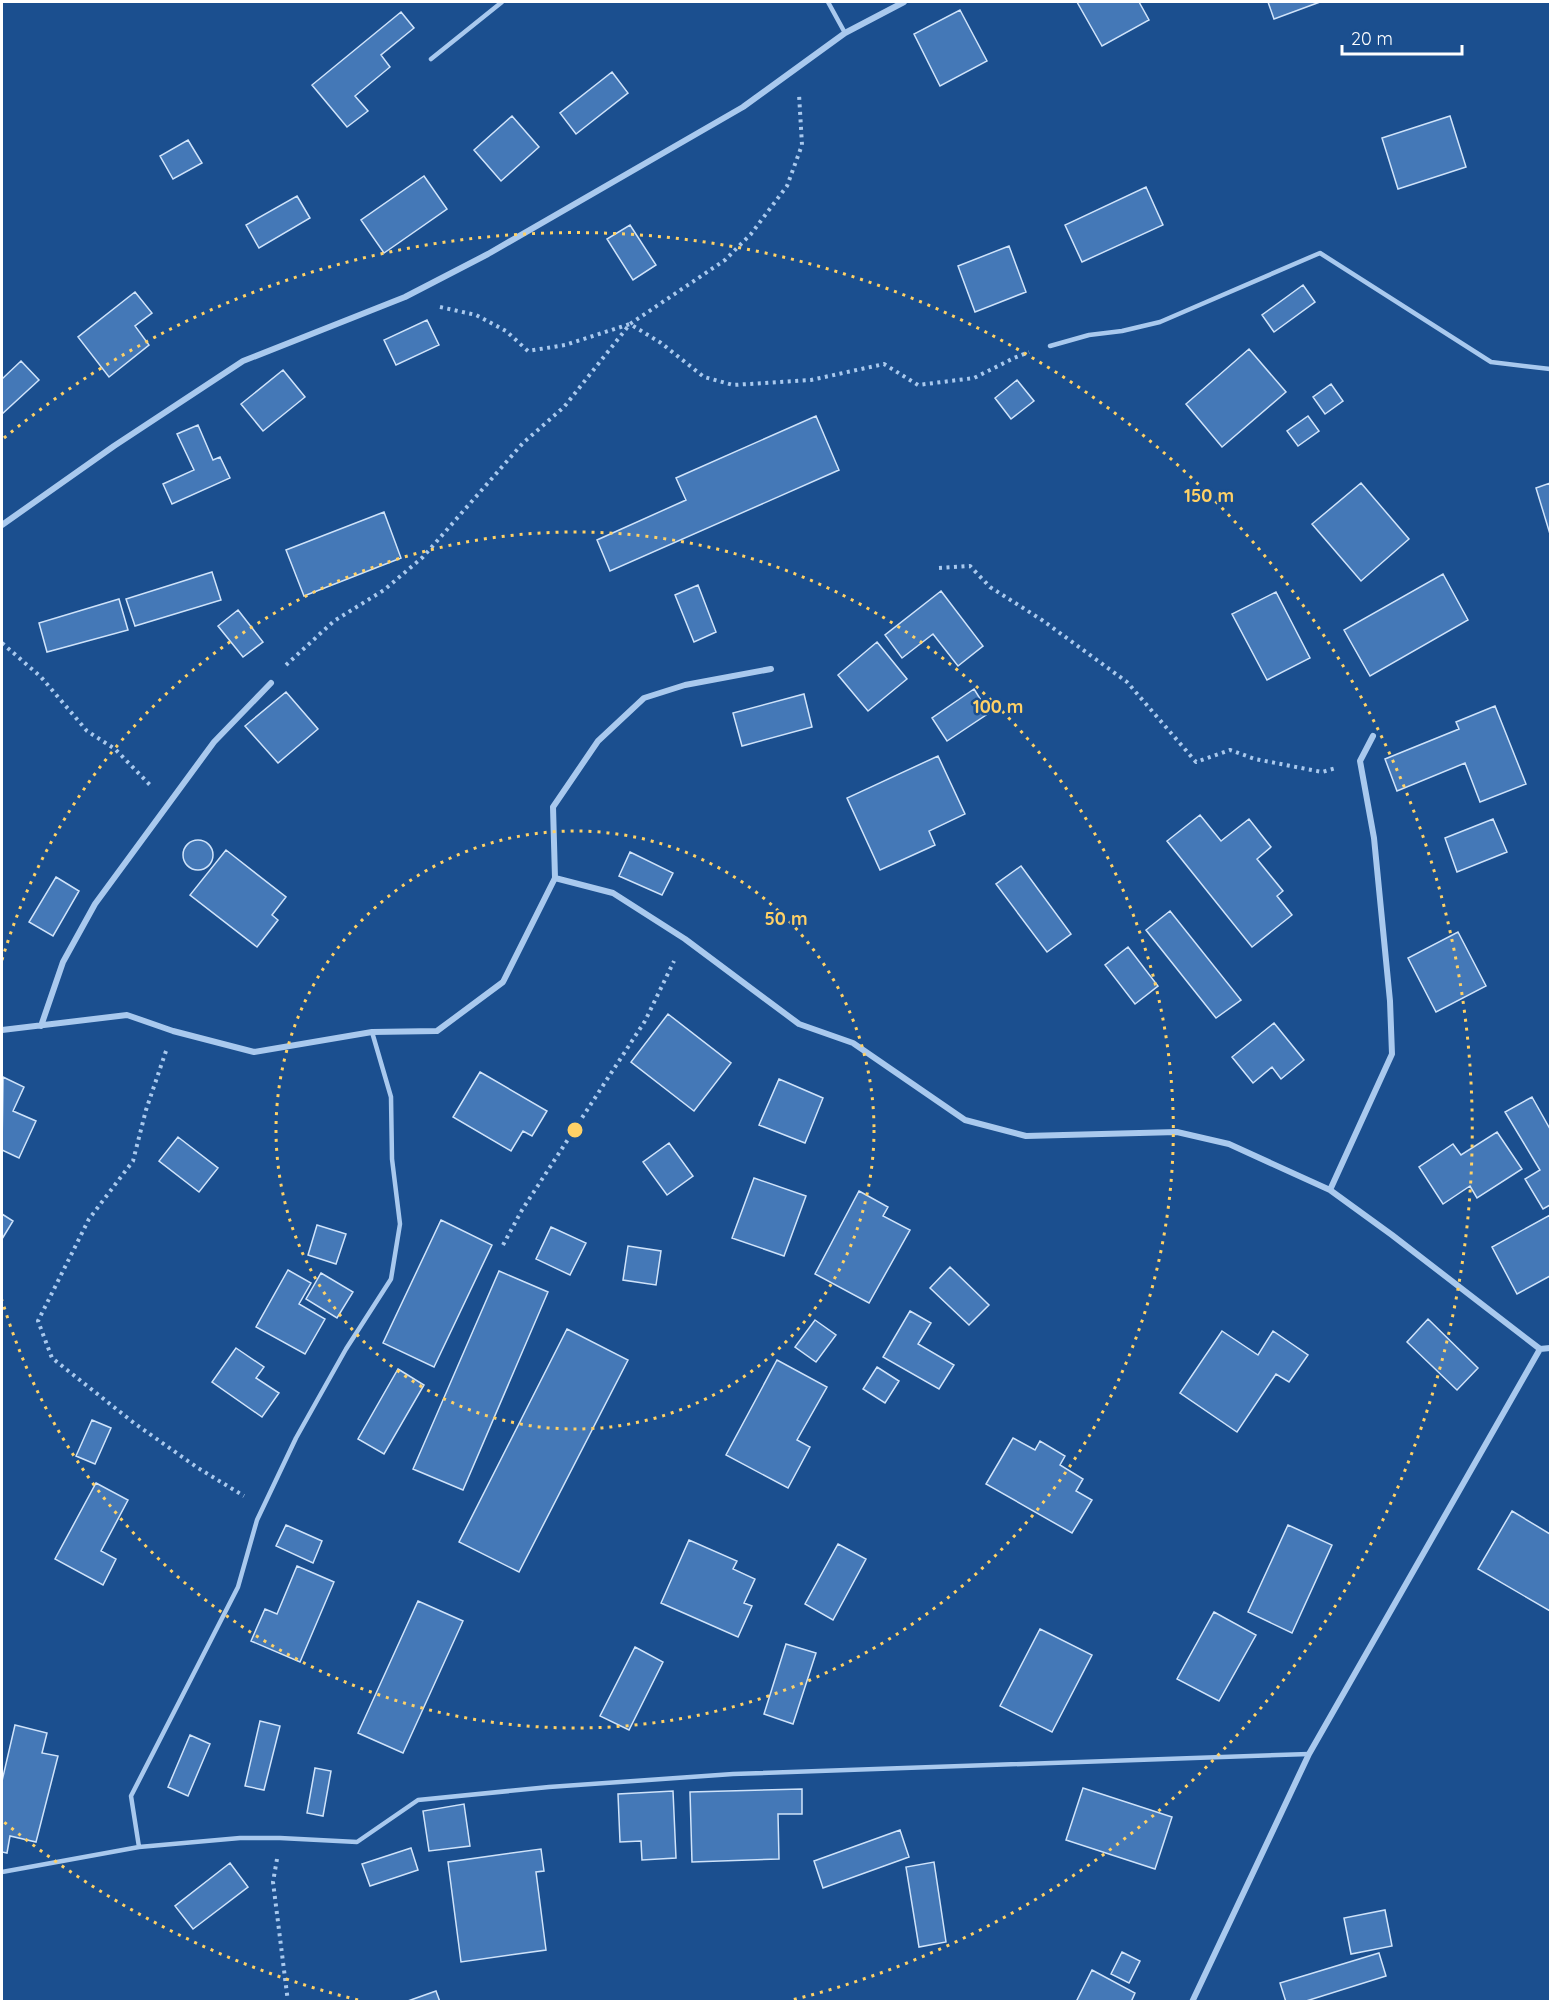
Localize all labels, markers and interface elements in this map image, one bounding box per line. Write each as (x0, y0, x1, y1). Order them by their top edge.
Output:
scale bar (1342, 18, 1462, 56)
text: 20 m (1351, 27, 1393, 50)
text: 150 m (1184, 484, 1234, 507)
text: 100 m (973, 695, 1023, 718)
text: 50 m (764, 907, 808, 930)
centre of rings (565, 1120, 585, 1140)

